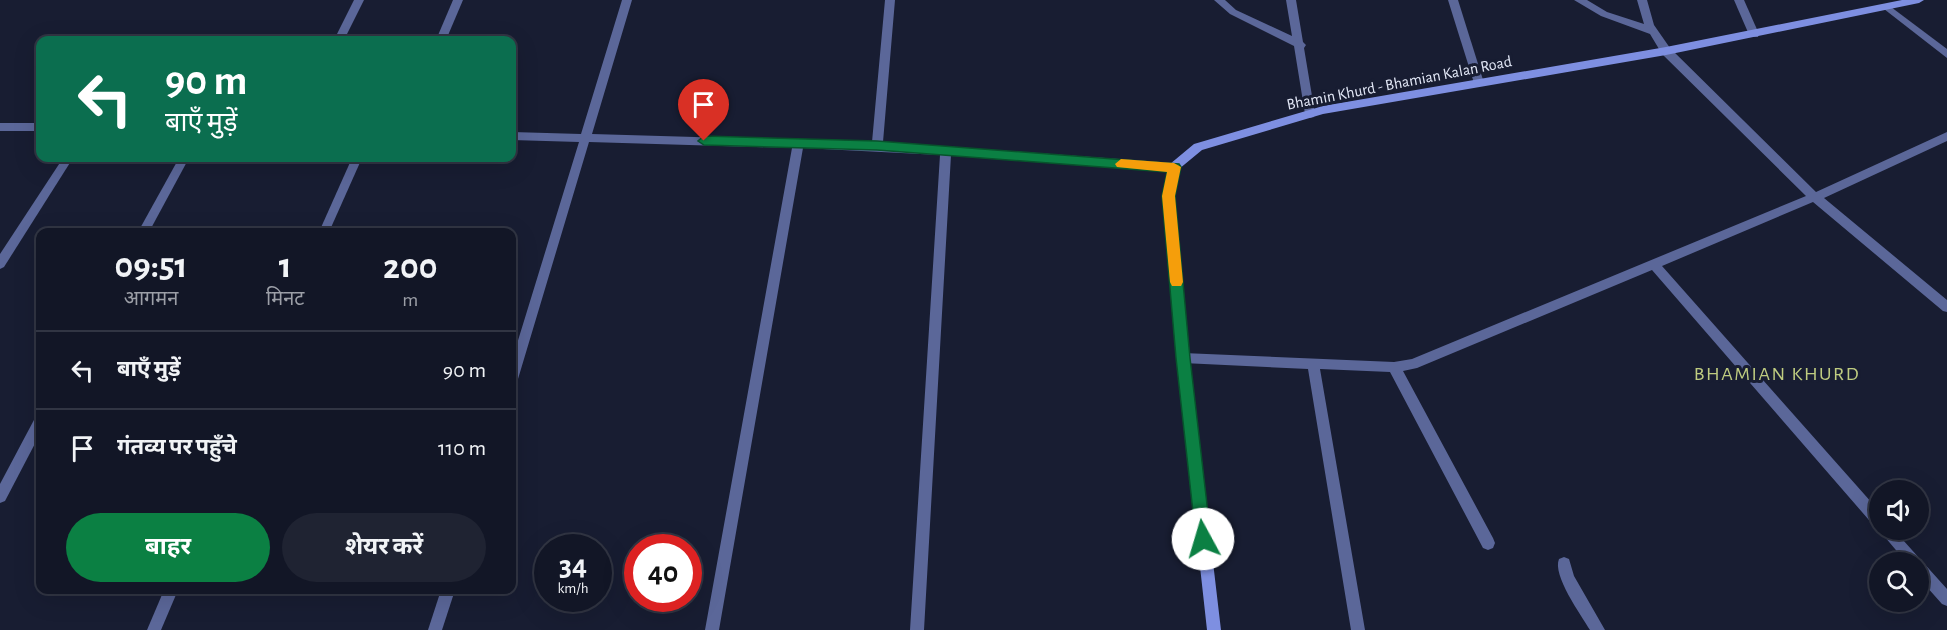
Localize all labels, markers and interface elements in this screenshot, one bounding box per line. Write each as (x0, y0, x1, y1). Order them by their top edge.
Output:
street label: Bhamin Khurd - Bhamian Kalan Road (1285, 53, 1513, 113)
icon: left (66, 60, 144, 138)
text: 90 m (165, 60, 247, 102)
pin (678, 79, 729, 141)
icon: arrive (687, 88, 720, 121)
text: बाएँ मुड़ें (165, 109, 237, 136)
text: 09:51 (115, 248, 187, 284)
text: 1 (279, 248, 292, 284)
text: 200 (383, 249, 437, 285)
text: आगमन (124, 289, 178, 309)
text: मिनट (266, 289, 304, 309)
text: m (402, 290, 418, 310)
icon: left (66, 354, 99, 387)
text: बाएँ मुड़ें (117, 358, 181, 380)
text: 90 m (443, 359, 486, 381)
district label: BHAMIAN KHURD (1694, 364, 1860, 384)
icon: arrive (66, 432, 99, 465)
text: गंतव्य पर पहुँचे (117, 436, 237, 458)
text: 110 m (438, 437, 486, 459)
map controls (1869, 480, 1929, 612)
button: sound (1869, 480, 1929, 540)
position arrow (1171, 507, 1235, 571)
button: बाहर (66, 513, 270, 582)
button: शेयर करें (282, 513, 486, 582)
speed limit sign: 40 (624, 534, 702, 612)
text: 34 (559, 551, 587, 581)
button: search (1869, 552, 1929, 612)
text: km/h (558, 581, 588, 596)

